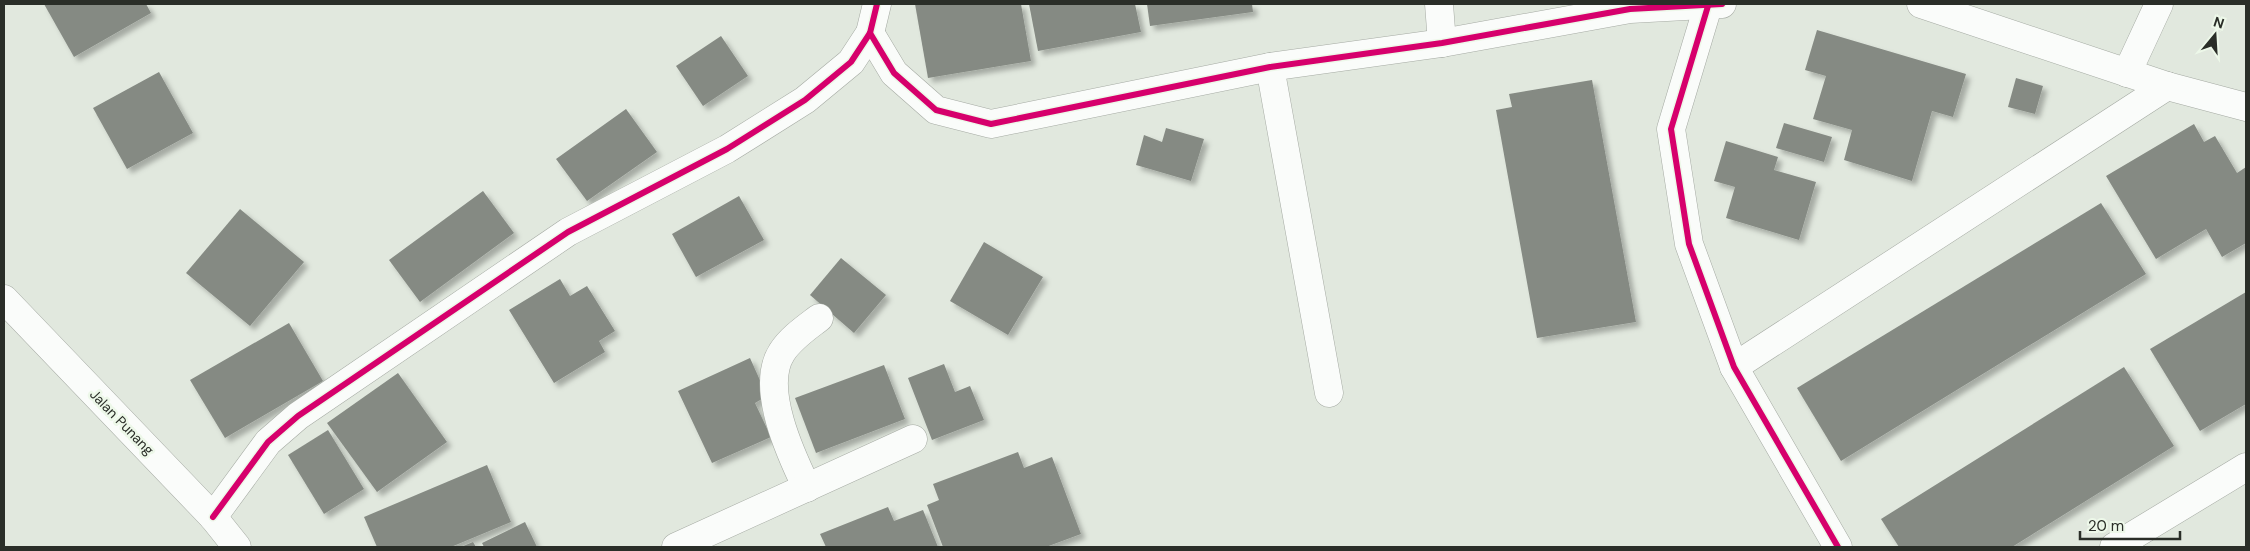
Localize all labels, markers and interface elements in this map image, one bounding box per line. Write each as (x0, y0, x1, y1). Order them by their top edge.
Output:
north arrow (2190, 10, 2240, 60)
text: N (2211, 12, 2227, 33)
street label: Jalan Punang (86, 385, 158, 459)
scale bar (2080, 508, 2180, 540)
text: 20 m (2088, 516, 2124, 536)

